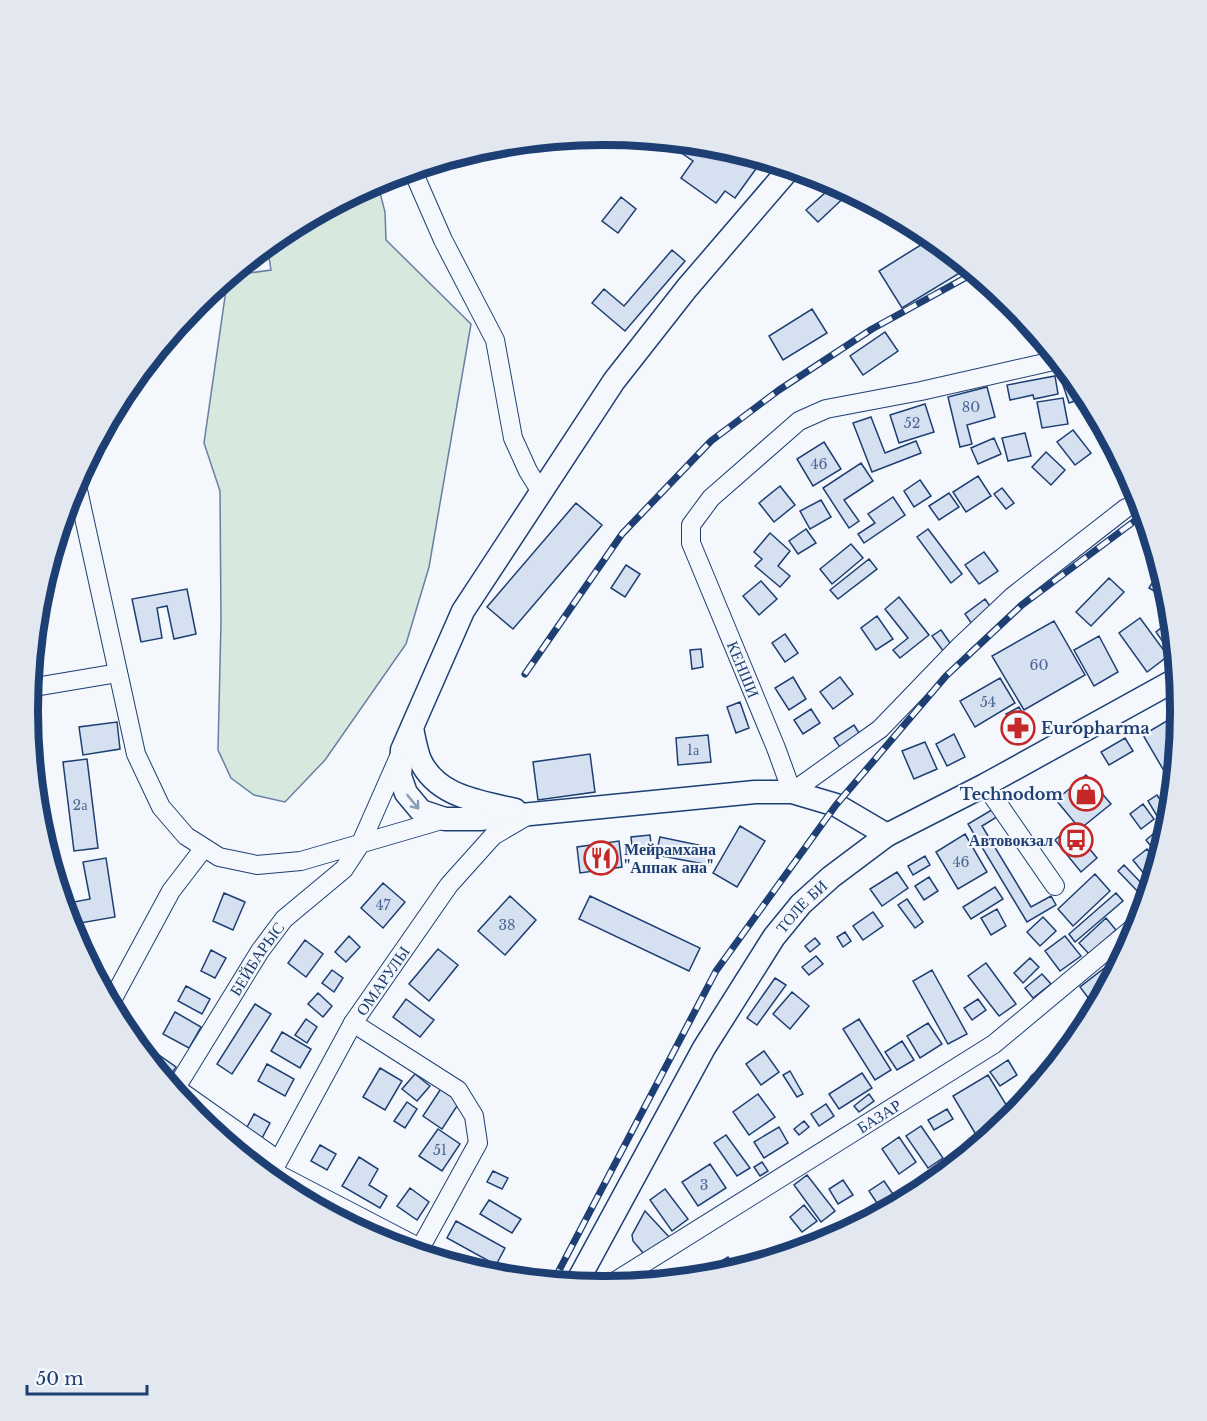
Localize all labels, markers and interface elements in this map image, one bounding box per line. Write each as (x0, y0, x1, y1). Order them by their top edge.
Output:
house number: 80 (962, 398, 980, 416)
house number: 52 (904, 414, 920, 432)
house number: 46 (810, 455, 828, 473)
street label: КЕНШИ (723, 638, 764, 701)
house number: 60 (1030, 656, 1049, 674)
house number: 54 (980, 693, 996, 711)
pharmacy icon: Europharma (1000, 710, 1036, 746)
place label: Europharma (1041, 718, 1150, 738)
house number: 1а (687, 741, 700, 759)
shop icon: Technodom (1068, 776, 1104, 812)
place label: Technodom (960, 784, 1063, 804)
one-way arrow (406, 794, 420, 809)
house number: 2а (73, 796, 88, 814)
bus stop icon: Автовокзал (1058, 822, 1094, 858)
place label: Автовокзал (969, 830, 1053, 850)
place label: Мейрамхана "Аппак ана" (624, 839, 716, 877)
restaurant icon: Мейрамхана "Аппак ана" (583, 840, 619, 876)
house number: 46 (952, 853, 970, 871)
street label: ТОЛЕ БИ (771, 875, 832, 937)
house number: 47 (375, 896, 392, 914)
house number: 38 (498, 916, 516, 934)
street label: БЕЙБАРЫС (225, 918, 288, 999)
street label: ОМАРУЛЫ (351, 942, 414, 1019)
street label: БАЗАР (853, 1095, 905, 1137)
house number: 51 (433, 1141, 447, 1159)
house number: 3 (700, 1176, 708, 1194)
scale bar (27, 1358, 147, 1396)
text: 50 m (36, 1368, 84, 1390)

